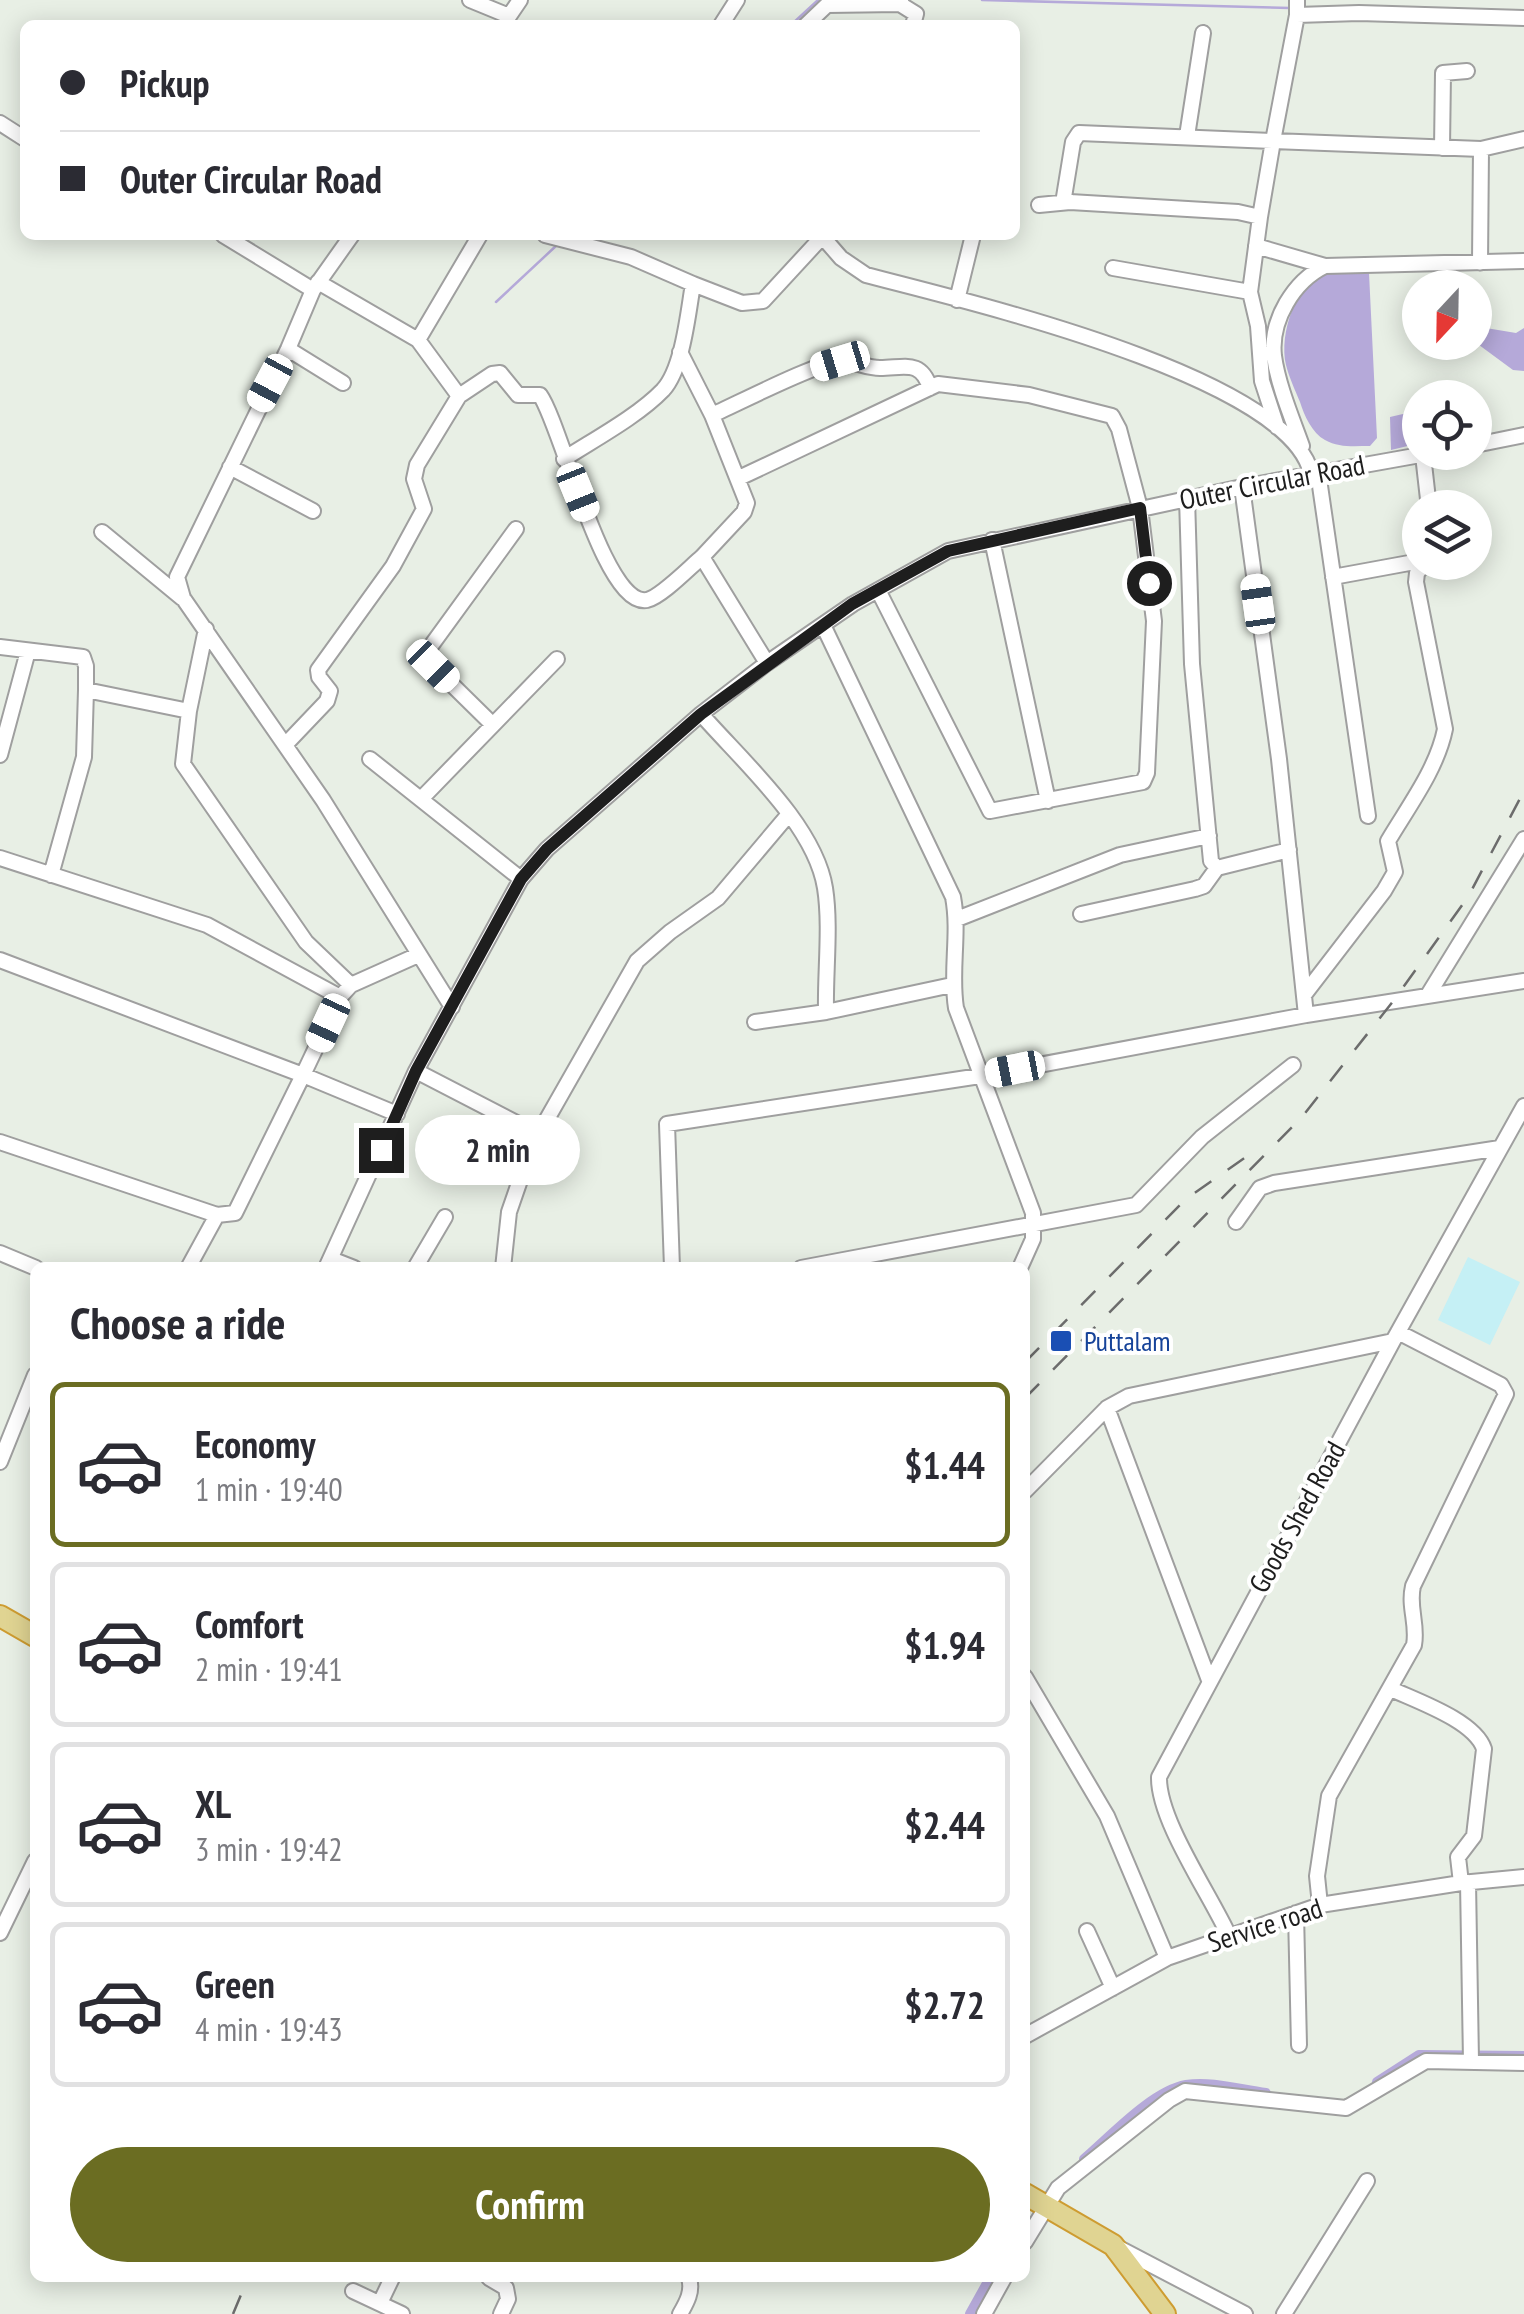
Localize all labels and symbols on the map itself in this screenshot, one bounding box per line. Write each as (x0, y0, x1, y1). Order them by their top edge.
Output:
north arrow (1402, 270, 1492, 360)
car (807, 338, 873, 384)
car (243, 349, 297, 417)
street label: Outer Circular Road (1176, 445, 1368, 518)
car (553, 459, 603, 525)
route start (1127, 561, 1172, 606)
car (1239, 572, 1277, 636)
car (401, 634, 465, 698)
car (302, 989, 354, 1057)
car (983, 1049, 1047, 1089)
callout: 2 min (416, 1115, 581, 1185)
route end (359, 1128, 404, 1173)
place label: Puttalam (1084, 1322, 1171, 1359)
marker: Puttalam (1048, 1328, 1074, 1354)
street label: Goods Shed Road (1240, 1435, 1353, 1599)
street label: Service road (1203, 1889, 1327, 1960)

